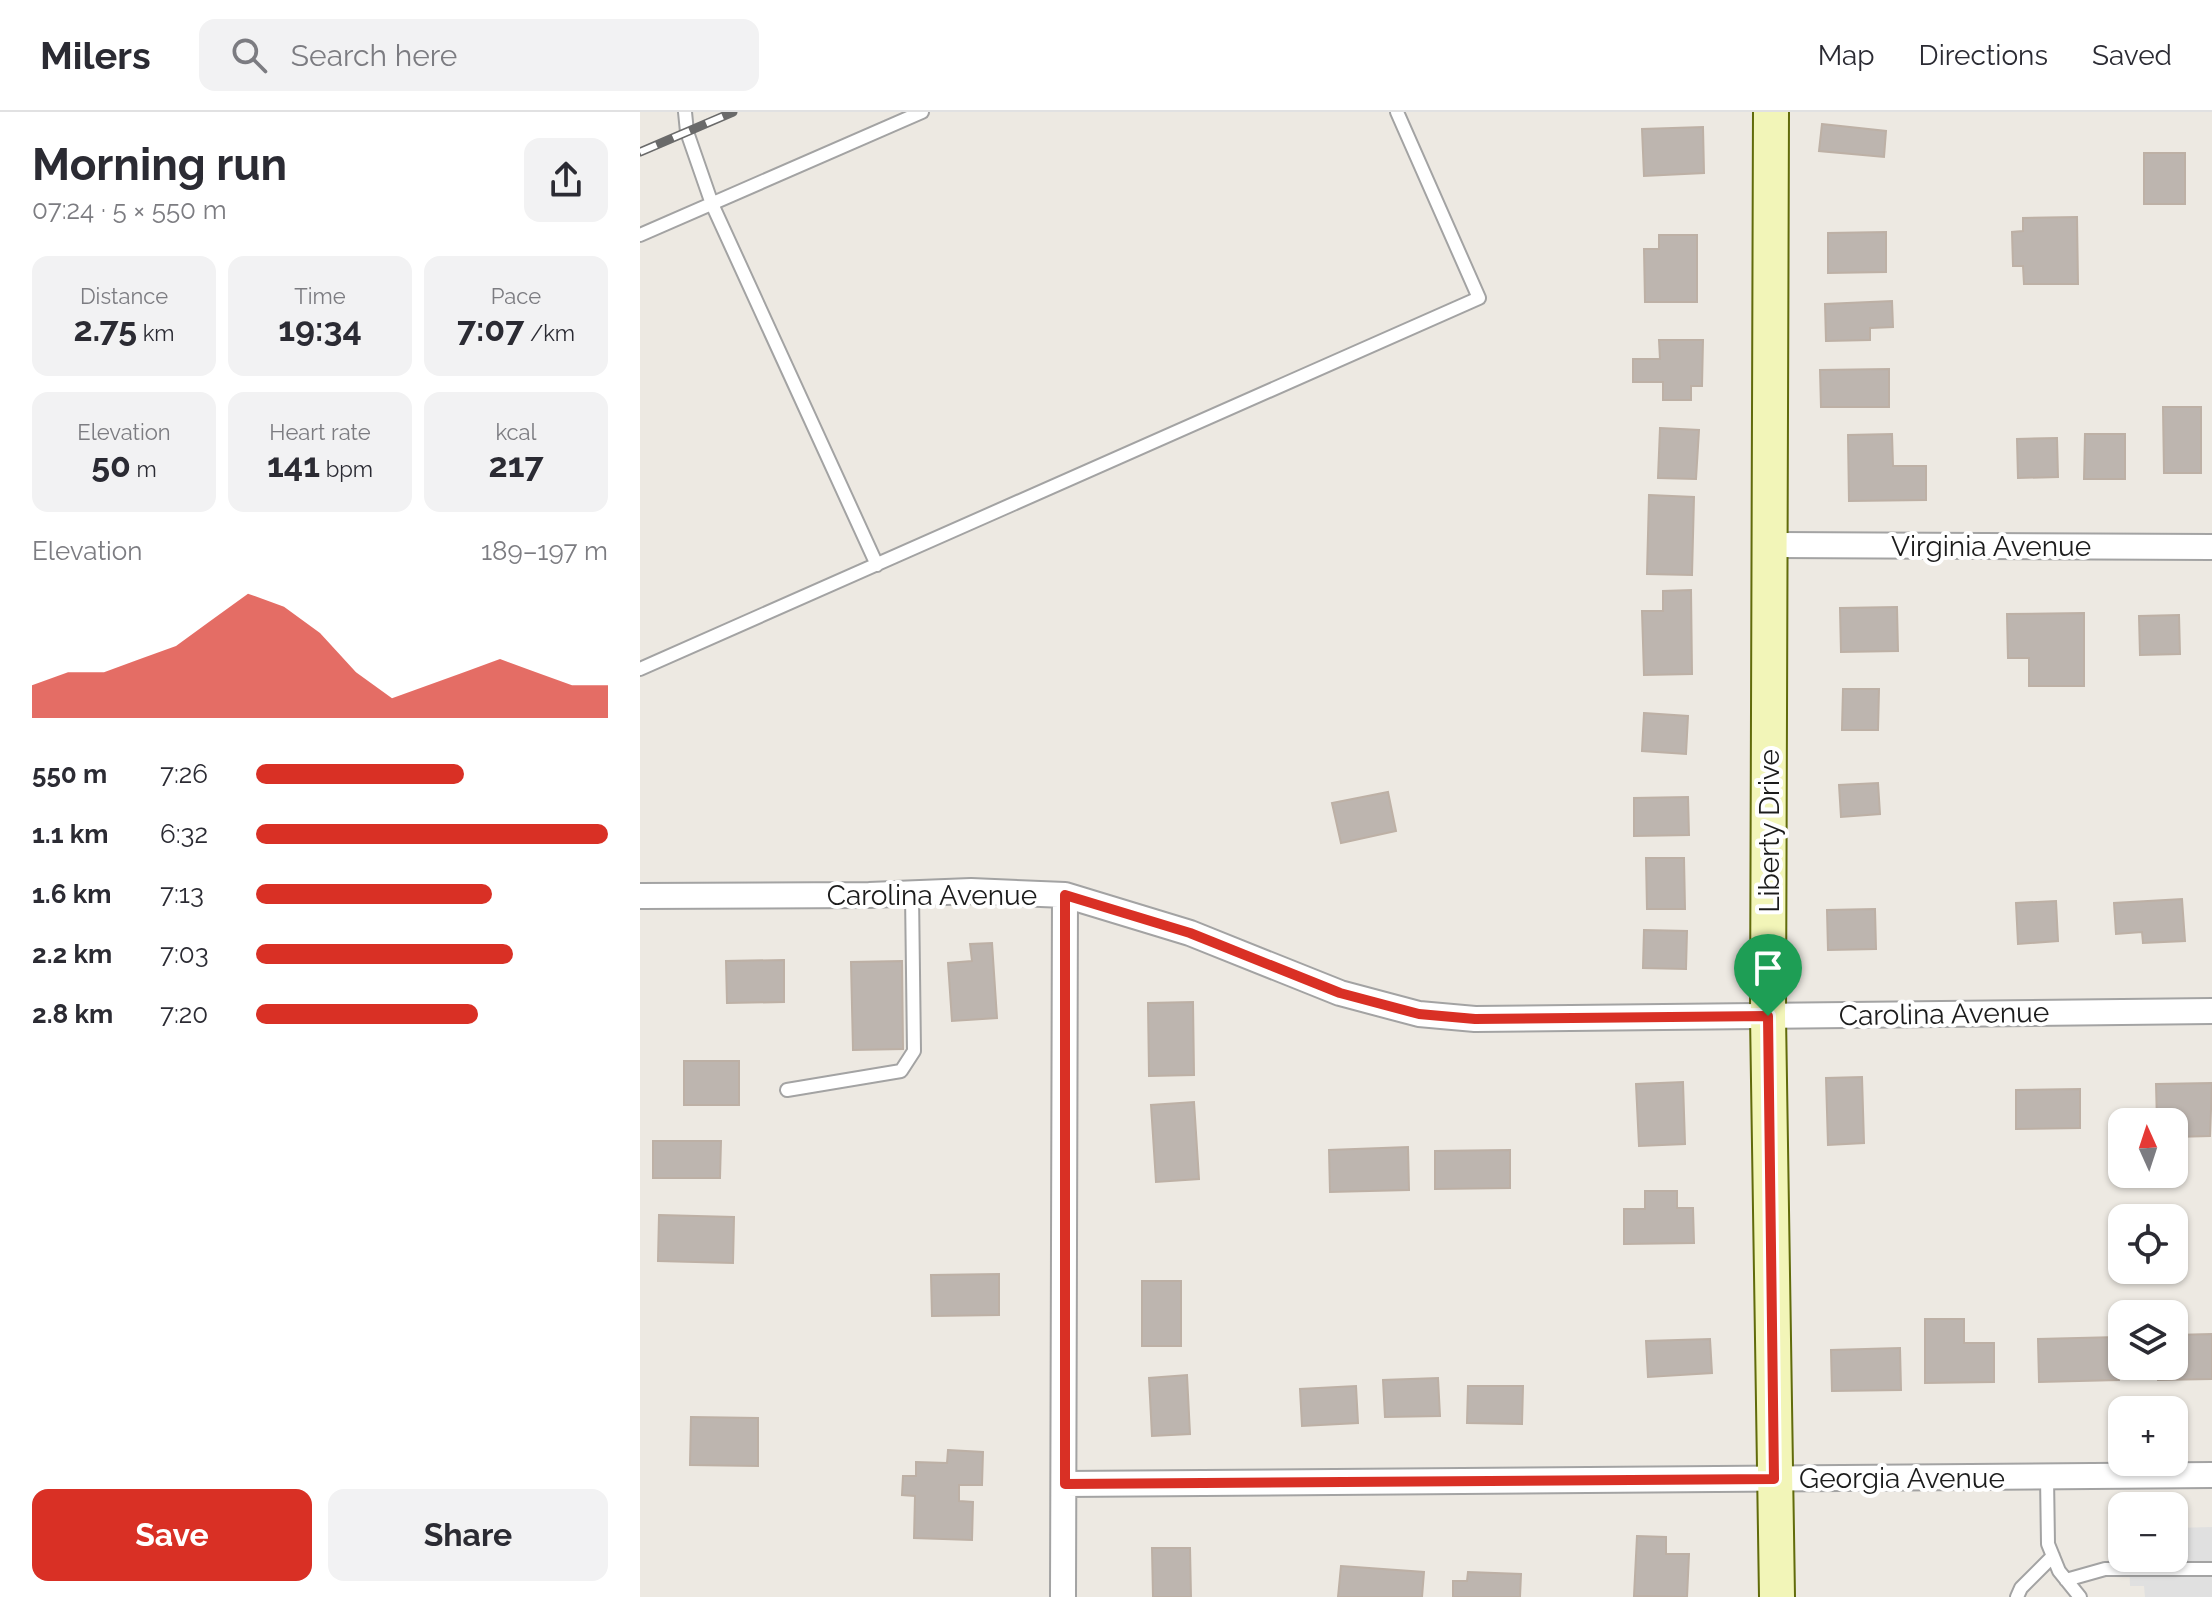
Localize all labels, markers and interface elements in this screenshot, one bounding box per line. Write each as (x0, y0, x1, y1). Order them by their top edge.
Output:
search box (199, 19, 759, 91)
text: Milers (40, 33, 151, 78)
icon: search (227, 33, 271, 77)
text: Search here (291, 38, 457, 73)
text: Map (1818, 39, 1875, 72)
text: Directions (1919, 39, 2048, 72)
text: Saved (2092, 39, 2172, 72)
button: share (524, 138, 608, 222)
text: Morning run (32, 139, 287, 190)
text: 07:24 · 5 × 550 m (32, 195, 227, 225)
text: Distance (80, 283, 168, 309)
text: Time (294, 283, 346, 309)
text: Pace (491, 283, 541, 309)
text: 2.75 (73, 309, 137, 349)
text: 19:34 (278, 309, 362, 349)
text: 7:07 (457, 309, 524, 349)
text: km (137, 320, 175, 346)
text: /km (524, 320, 575, 346)
text: Elevation (77, 419, 171, 445)
text: Heart rate (269, 419, 371, 445)
text: kcal (495, 419, 537, 445)
text: 50 (91, 445, 131, 485)
text: 141 (267, 445, 320, 485)
text: 217 (488, 445, 544, 485)
text: m (131, 456, 157, 482)
text: bpm (320, 456, 373, 482)
street label: Virginia Avenue (1891, 530, 2091, 563)
text: Elevation (32, 536, 142, 566)
text: 189–197 m (481, 536, 608, 566)
street label: Liberty Drive (1753, 749, 1786, 913)
text: 550 m (32, 759, 107, 789)
text: 7:26 (160, 759, 208, 789)
text: 1.1 km (32, 819, 109, 849)
text: 6:32 (160, 819, 208, 849)
text: 1.6 km (32, 879, 111, 909)
text: 7:13 (160, 879, 204, 909)
street label: Carolina Avenue (827, 879, 1037, 912)
pin (1734, 934, 1802, 1016)
text: 2.2 km (32, 939, 112, 969)
text: 7:03 (160, 939, 209, 969)
icon: arrive (1746, 946, 1790, 990)
street label: Carolina Avenue (1839, 996, 2049, 1032)
text: 2.8 km (32, 999, 113, 1029)
text: 7:20 (160, 999, 208, 1029)
north arrow (2108, 1108, 2188, 1188)
map controls (2108, 1108, 2188, 1572)
button: locate (2108, 1204, 2188, 1284)
button: layers (2108, 1300, 2188, 1380)
button: + (2108, 1396, 2188, 1476)
street label: Georgia Avenue (1799, 1462, 2005, 1495)
button: Save (32, 1489, 312, 1581)
button: Share (328, 1489, 608, 1581)
button: − (2108, 1492, 2188, 1572)

